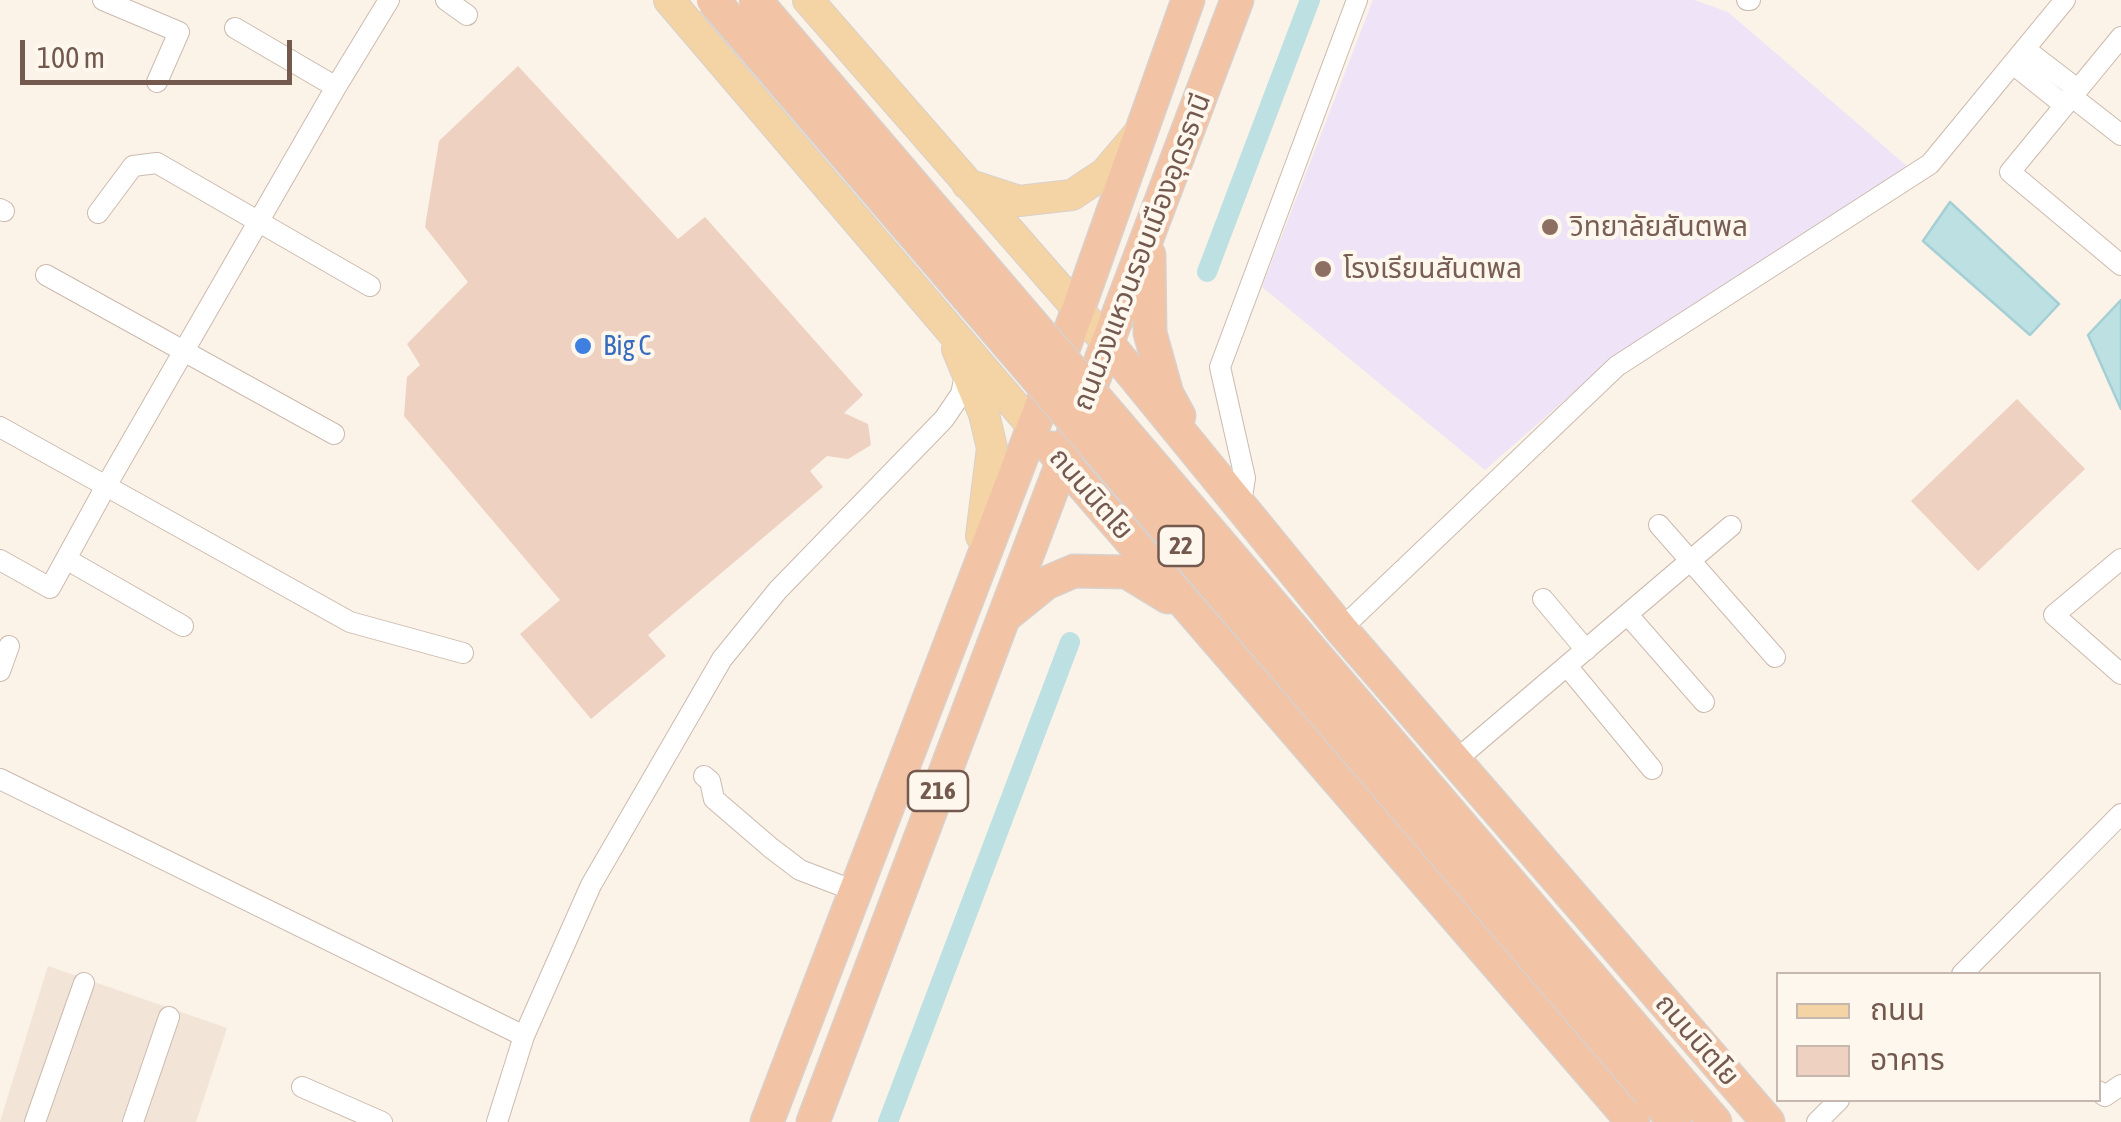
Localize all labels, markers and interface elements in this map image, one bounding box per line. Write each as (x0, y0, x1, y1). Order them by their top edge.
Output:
scale bar (25, 20, 298, 82)
text: 100 m (37, 40, 105, 74)
street label: ถนนวงแหวนรอบเมืองอุดรธานี (1066, 89, 1218, 415)
place label: วิทยาลัยสันตพล (1570, 210, 1748, 244)
marker: วิทยาลัยสันตพล (1539, 216, 1561, 238)
place label: โรงเรียนสันตพล (1343, 252, 1522, 286)
marker: โรงเรียนสันตพล (1312, 258, 1334, 280)
place label: Big C (603, 329, 651, 363)
marker: Big C (572, 335, 594, 357)
street label: ถนนนิตโย (1042, 441, 1140, 547)
road number: 22 (1158, 526, 1204, 566)
road number: 216 (908, 771, 968, 811)
legend (1776, 972, 2101, 1102)
street label: ถนนนิตโย (1648, 987, 1746, 1093)
text: ถนน (1870, 992, 1925, 1026)
text: อาคาร (1870, 1042, 1945, 1076)

